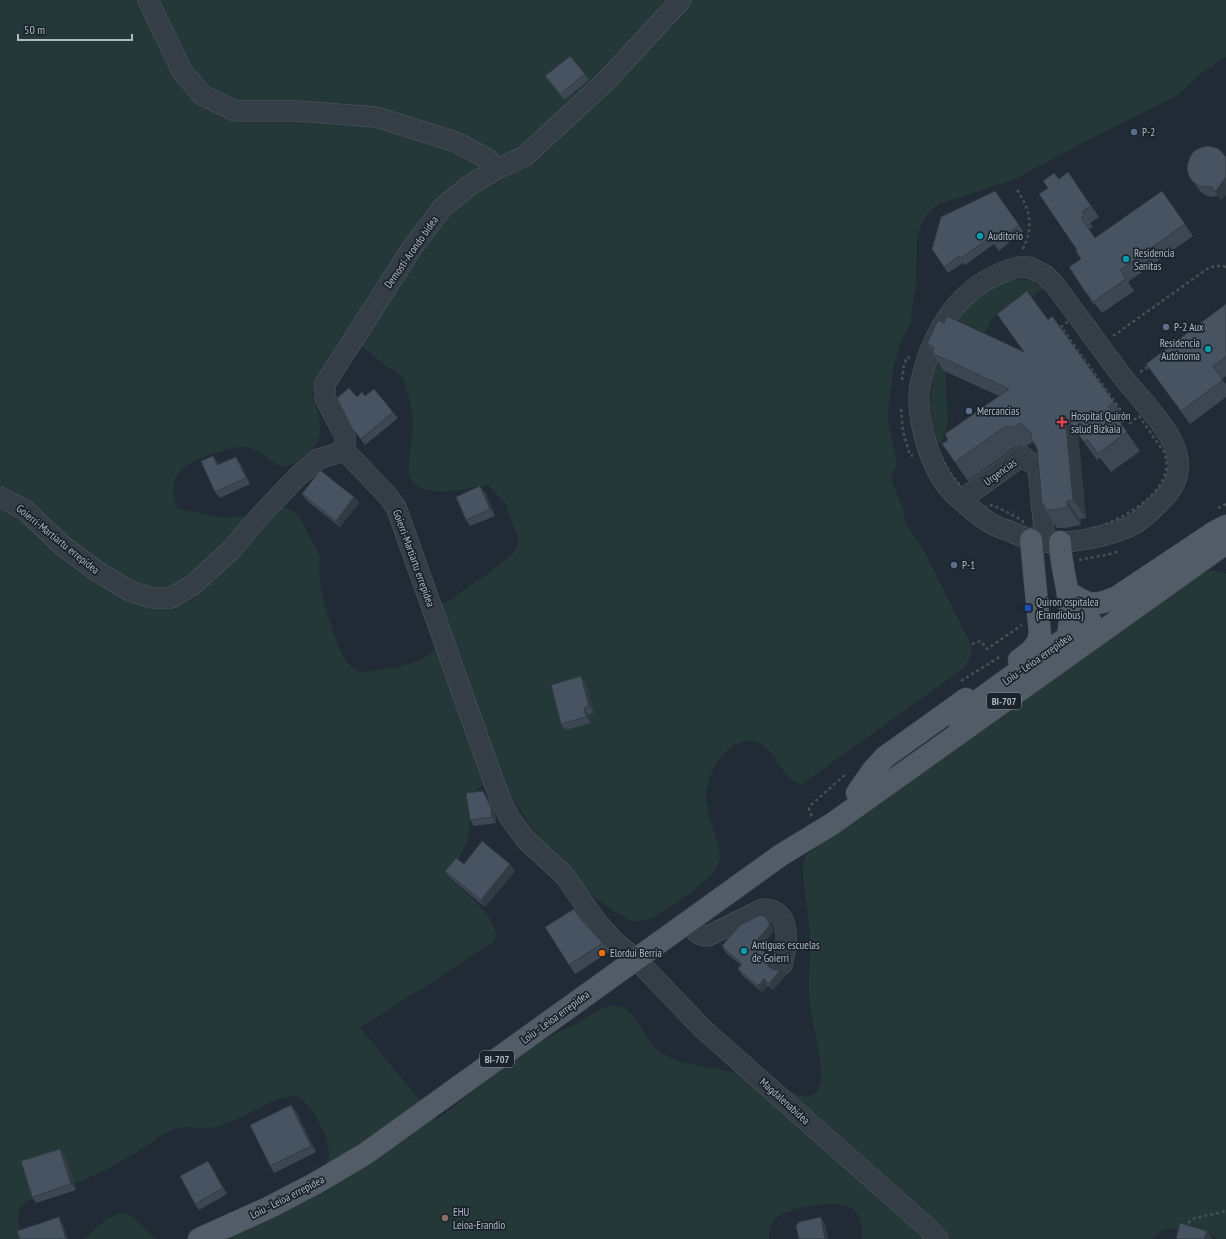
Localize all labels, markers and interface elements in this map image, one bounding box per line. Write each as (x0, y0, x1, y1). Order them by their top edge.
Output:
scale bar (18, 16, 132, 42)
text: 50 m (24, 22, 45, 37)
place label: P-2 (1142, 125, 1155, 139)
marker: P-2 (1129, 127, 1139, 137)
street label: Demosti-Arondo bidea (381, 213, 441, 291)
place label: Auditorio (988, 229, 1023, 243)
marker: Auditorio (975, 231, 985, 241)
place label: Residencia Sanitas (1134, 246, 1174, 273)
marker: Residencia Sanitas (1121, 254, 1131, 264)
place label: P-2 Aux (1174, 320, 1204, 334)
marker: P-2 Aux (1161, 322, 1171, 332)
place label: Residencia Autónoma (1160, 336, 1200, 363)
marker: Residencia Autónoma (1203, 344, 1213, 354)
place label: Mercancias (977, 404, 1019, 418)
marker: Mercancias (964, 406, 974, 416)
place label: Hospital Quirón salud Bizkaia (1071, 409, 1131, 436)
marker: Hospital Quirón salud Bizkaia (1056, 416, 1068, 428)
street label: Urgencias (981, 455, 1019, 489)
street label: Goierri-Martiartu errepidea (14, 501, 102, 577)
street label: Goierri-Martiartu errepidea (390, 507, 438, 609)
place label: P-1 (962, 558, 975, 572)
marker: P-1 (949, 560, 959, 570)
place label: Quiron ospitalea (Erandiobus) (1036, 595, 1099, 622)
marker: Quiron ospitalea (Erandiobus) (1023, 603, 1033, 613)
street label: Loiu - Leioa errepidea (1000, 630, 1074, 688)
road number: BI-707 (987, 693, 1021, 709)
place label: Antiguas escuelas de Goierri (752, 938, 820, 965)
place label: Elordui Berria (610, 946, 662, 960)
marker: Antiguas escuelas de Goierri (739, 946, 749, 956)
marker: Elordui Berria (597, 948, 607, 958)
street label: Loiu - Leioa errepidea (518, 987, 592, 1047)
road number: BI-707 (480, 1051, 514, 1067)
street label: Magdalenabidea (757, 1075, 813, 1127)
street label: Loiu - Leioa errepidea (248, 1172, 326, 1222)
place label: EHU Leioa-Erandio (453, 1205, 505, 1232)
marker: EHU Leioa-Erandio (440, 1213, 450, 1223)

